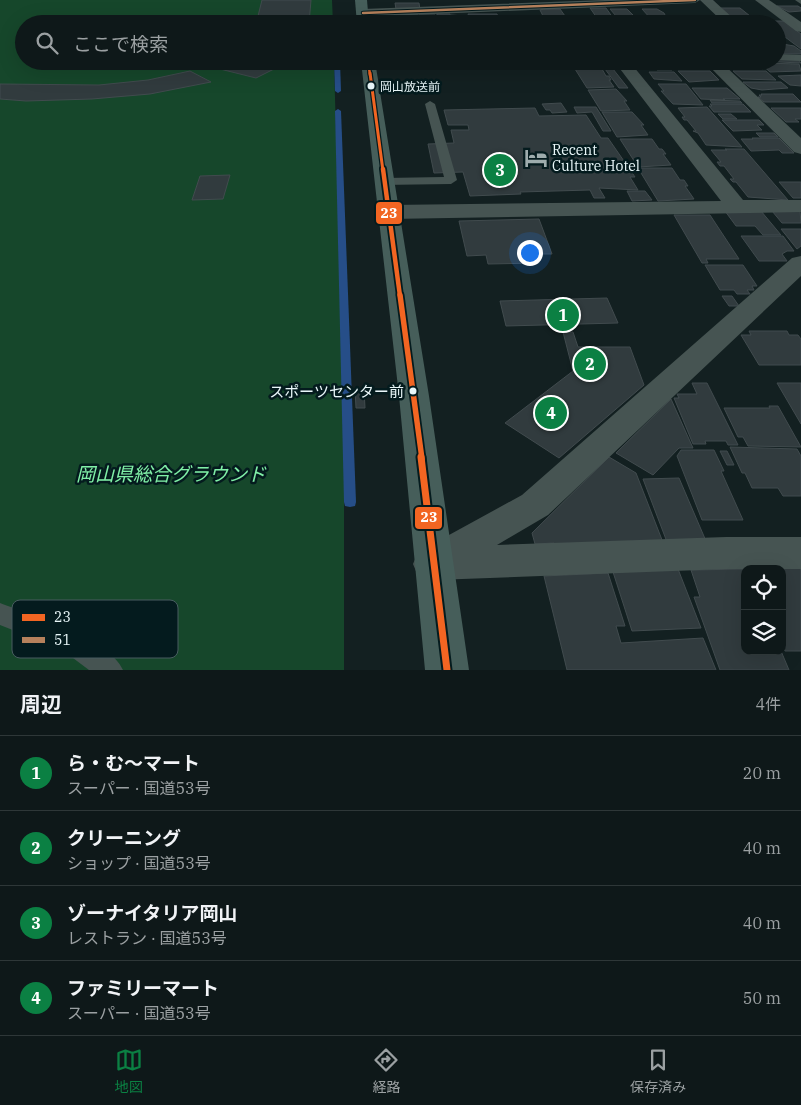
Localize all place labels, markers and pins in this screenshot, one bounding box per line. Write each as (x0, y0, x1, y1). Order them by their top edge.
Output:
place label: 岡山放送前 (380, 79, 440, 94)
marker: 岡山放送前 (366, 81, 376, 91)
place label: Recent Culture Hotel (552, 141, 640, 175)
hotel icon: Recent Culture Hotel (523, 145, 549, 171)
pin: 3 (484, 151, 516, 189)
pin: 1 (547, 296, 579, 334)
pin: 2 (574, 345, 606, 383)
place label: スポーツセンター前 (269, 382, 404, 401)
marker: スポーツセンター前 (408, 386, 418, 396)
pin: 4 (535, 394, 567, 432)

